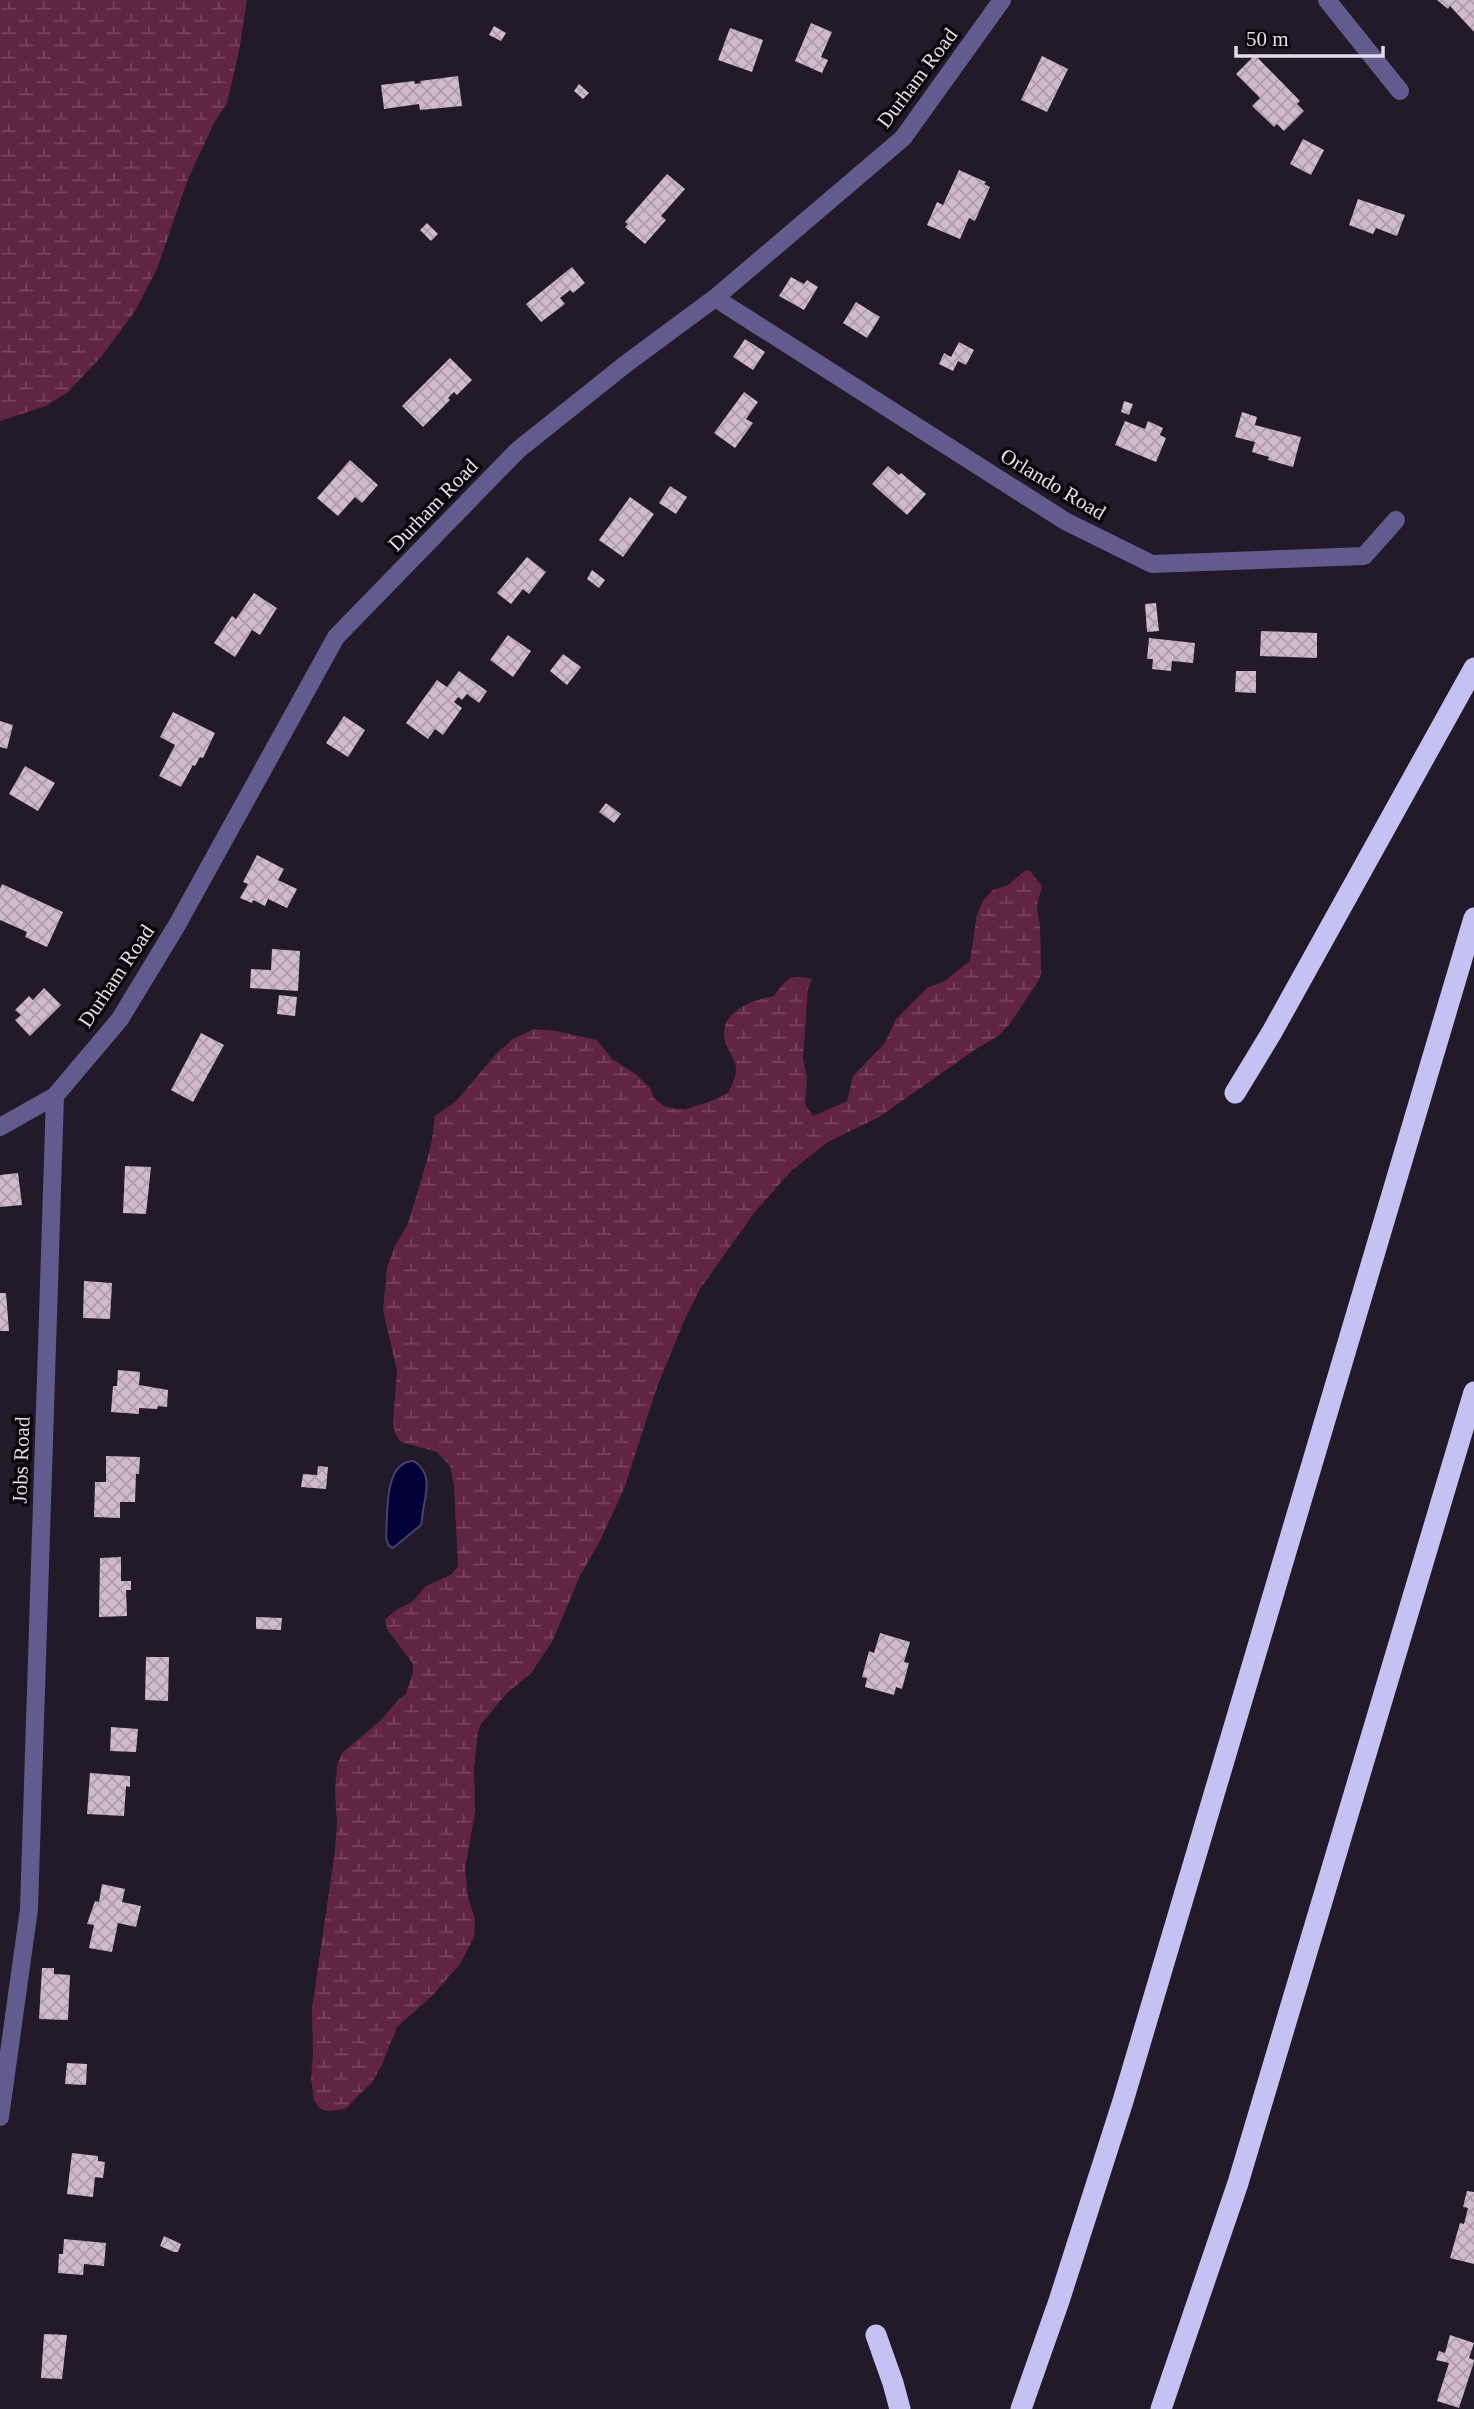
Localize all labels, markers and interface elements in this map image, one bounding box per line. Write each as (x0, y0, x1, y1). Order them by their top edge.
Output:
scale bar (1236, 14, 1383, 58)
street label: Durham Road (872, 23, 963, 133)
text: 50 m (1246, 27, 1289, 51)
street label: Orlando Road (996, 443, 1110, 525)
street label: Durham Road (383, 454, 483, 556)
street label: Durham Road (73, 920, 159, 1032)
street label: Jobs Road (7, 1416, 35, 1504)

